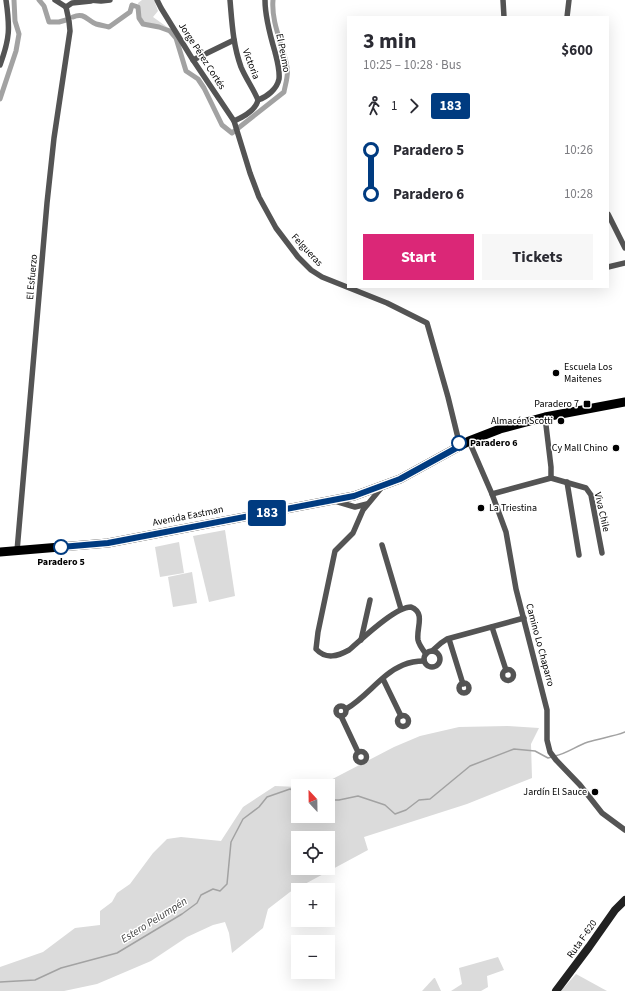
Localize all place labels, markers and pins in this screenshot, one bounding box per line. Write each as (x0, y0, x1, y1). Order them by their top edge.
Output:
place label: Escuela Los Maitenes (564, 360, 612, 386)
marker: Escuela Los Maitenes (551, 368, 561, 378)
place label: Paradero 7 (534, 397, 579, 411)
marker: Paradero 7 (582, 399, 592, 409)
place label: Almacén Scotti (491, 414, 553, 428)
marker: Almacén Scotti (556, 416, 566, 426)
marker: Paradero 6 (451, 435, 467, 451)
place label: Paradero 6 (470, 436, 517, 450)
place label: Cy Mall Chino (552, 441, 608, 455)
marker: Cy Mall Chino (611, 443, 621, 453)
place label: La Triestina (489, 501, 537, 515)
marker: La Triestina (476, 503, 486, 513)
marker: Paradero 5 (53, 539, 69, 555)
place label: Paradero 5 (37, 555, 85, 569)
place label: Jardín El Sauce (523, 785, 587, 799)
marker: Jardín El Sauce (590, 787, 600, 797)

